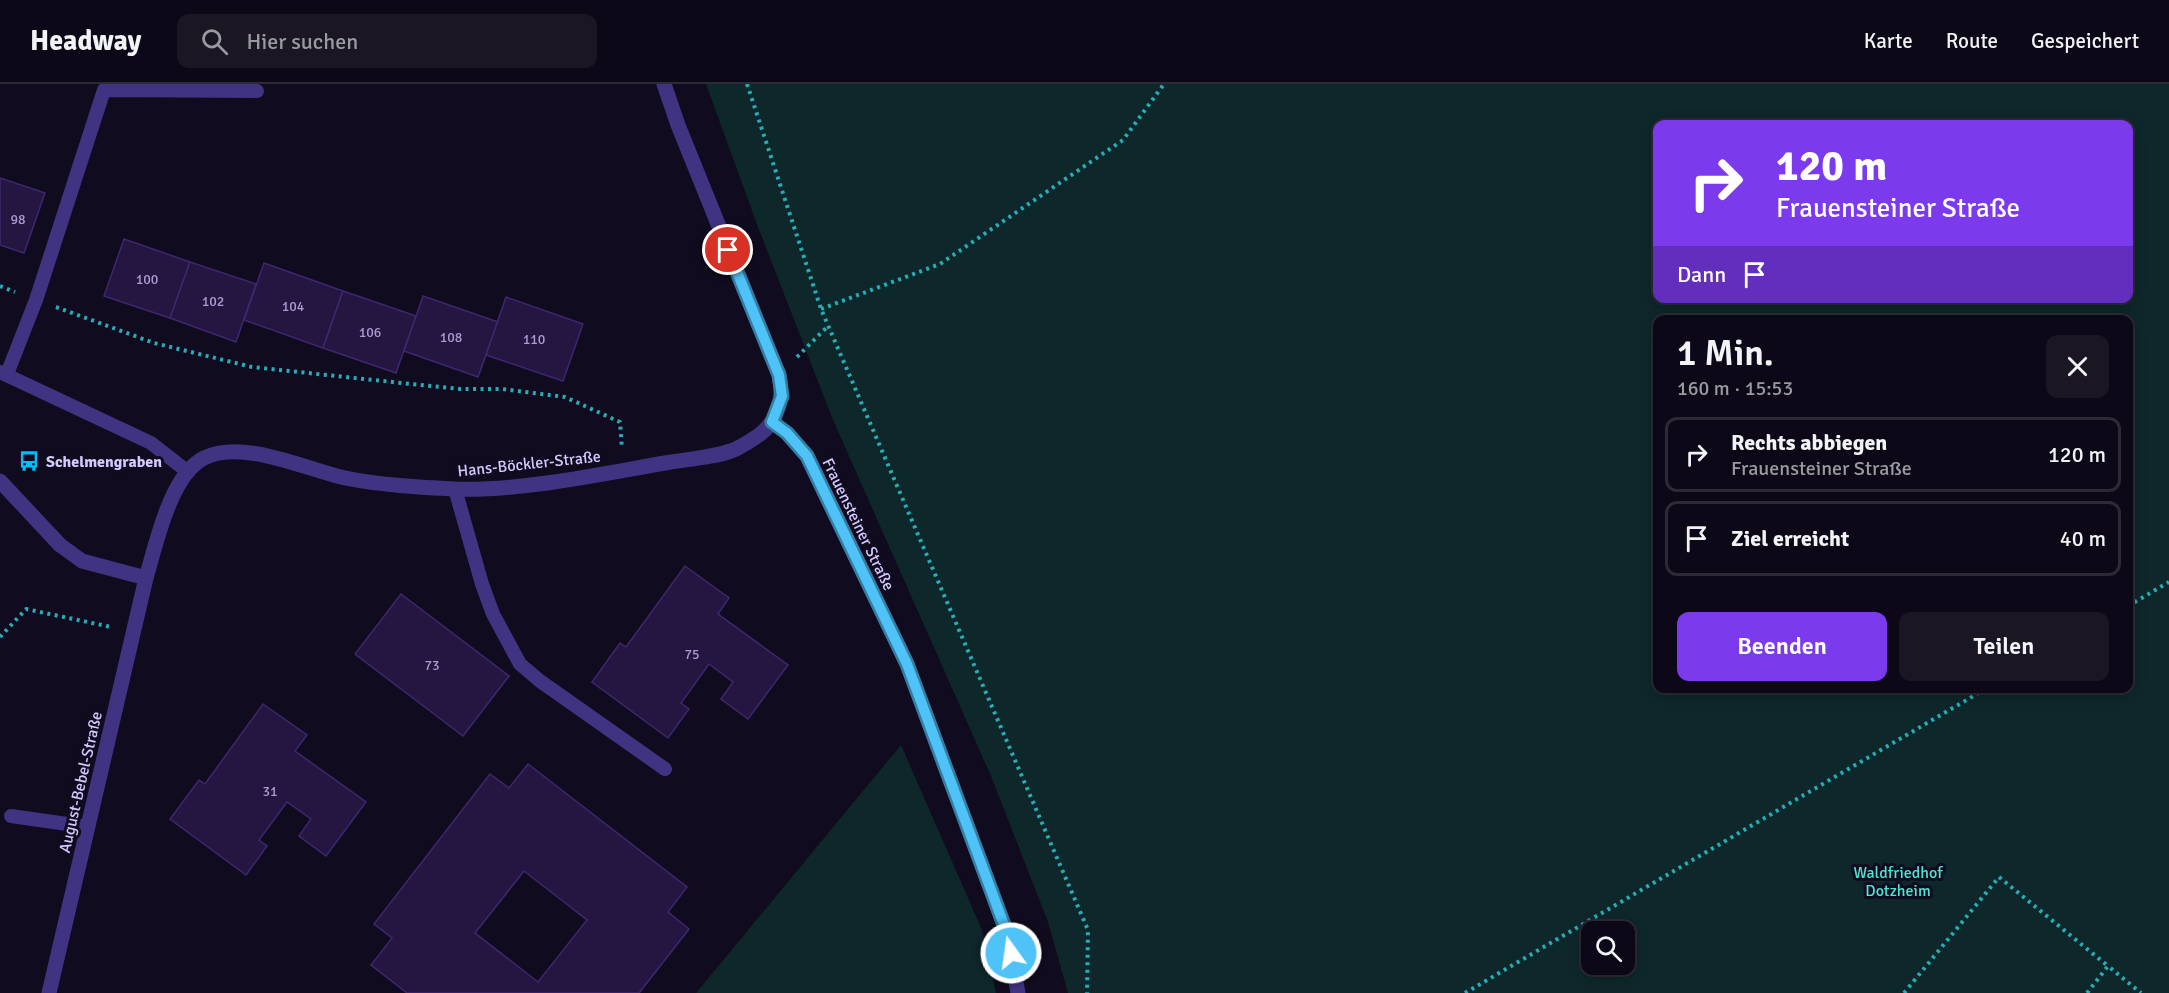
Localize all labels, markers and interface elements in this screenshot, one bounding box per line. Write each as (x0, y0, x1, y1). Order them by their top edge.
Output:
search box (177, 14, 597, 68)
text: Headway (30, 24, 141, 58)
icon: search (198, 25, 231, 58)
text: Hier suchen (246, 28, 358, 55)
text: Karte (1864, 28, 1913, 54)
text: Route (1946, 28, 1998, 54)
text: Gespeichert (2031, 28, 2139, 54)
text: 120 m (1776, 141, 1887, 192)
icon: right (1677, 144, 1755, 222)
text: Frauensteiner Straße (1776, 192, 2020, 225)
house number: 98 (10, 211, 26, 228)
pin (702, 224, 753, 275)
icon: arrive (711, 233, 744, 266)
icon: arrive (1738, 258, 1771, 291)
text: Dann (1677, 261, 1726, 288)
house number: 100 (136, 271, 158, 288)
house number: 102 (202, 293, 224, 310)
house number: 104 (282, 298, 305, 315)
house number: 106 (359, 324, 381, 341)
house number: 108 (440, 329, 462, 346)
house number: 110 (523, 331, 545, 348)
text: 1 Min. (1677, 331, 1774, 376)
button: close (2046, 335, 2109, 398)
text: 160 m · 15:53 (1677, 376, 1793, 401)
text: Rechts abbiegen (1731, 429, 1887, 456)
icon: right (1680, 438, 1713, 471)
text: 120 m (2048, 441, 2106, 468)
street label: Hans-Böckler-Straße (456, 447, 602, 481)
bus stop icon: Schelmengraben (17, 449, 41, 473)
place label: Schelmengraben (46, 452, 162, 472)
street label: Frauensteiner Straße (817, 455, 899, 594)
text: Frauensteiner Straße (1731, 456, 1912, 481)
icon: arrive (1680, 522, 1713, 555)
text: Ziel erreicht (1731, 525, 1849, 552)
text: 40 m (2060, 525, 2106, 552)
button: Beenden (1677, 612, 1887, 681)
button: Teilen (1899, 612, 2109, 681)
house number: 75 (684, 646, 700, 663)
house number: 73 (424, 657, 440, 674)
street label: August-Bebel-Straße (55, 710, 107, 855)
house number: 31 (262, 783, 278, 800)
park label: Waldfriedhof Dotzheim (1853, 863, 1943, 901)
position arrow (979, 921, 1043, 985)
map controls (1581, 921, 1635, 975)
button: search (1581, 921, 1635, 975)

